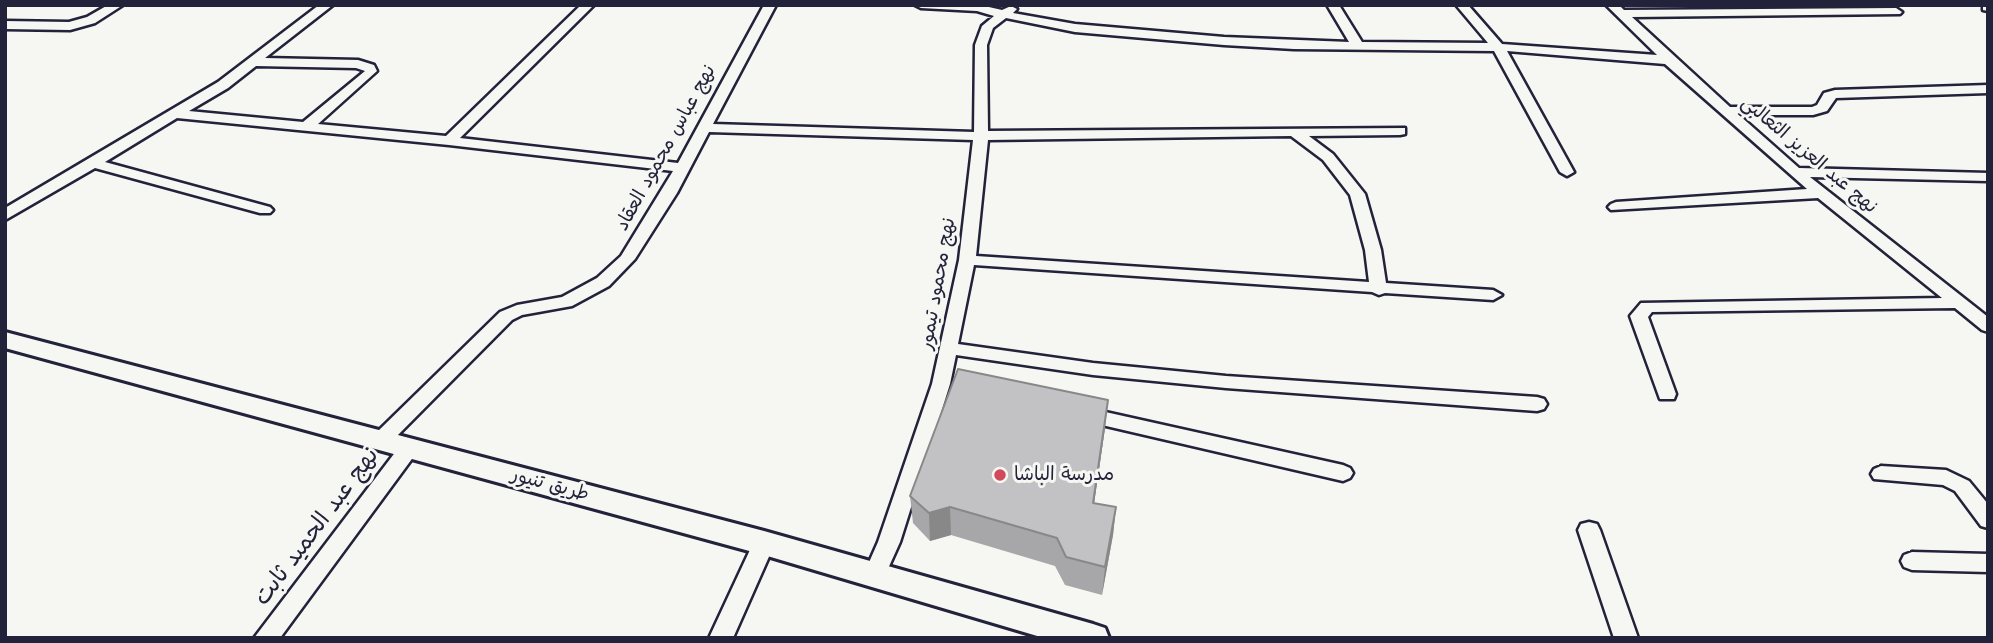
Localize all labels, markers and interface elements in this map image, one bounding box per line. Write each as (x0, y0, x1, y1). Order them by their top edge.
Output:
street label: نهج عباس محمود العقاد (611, 61, 721, 235)
street label: نهج عبد العزيز الثعالبي (1736, 91, 1882, 219)
street label: نهج محمود تيمور (915, 216, 961, 352)
street label: نهج عبد الحميد ثابت (249, 443, 385, 611)
street label: طريق تنيور (509, 464, 591, 506)
place label: مدرسة الباشا (1014, 464, 1114, 486)
marker: مدرسة الباشا (992, 467, 1008, 483)

